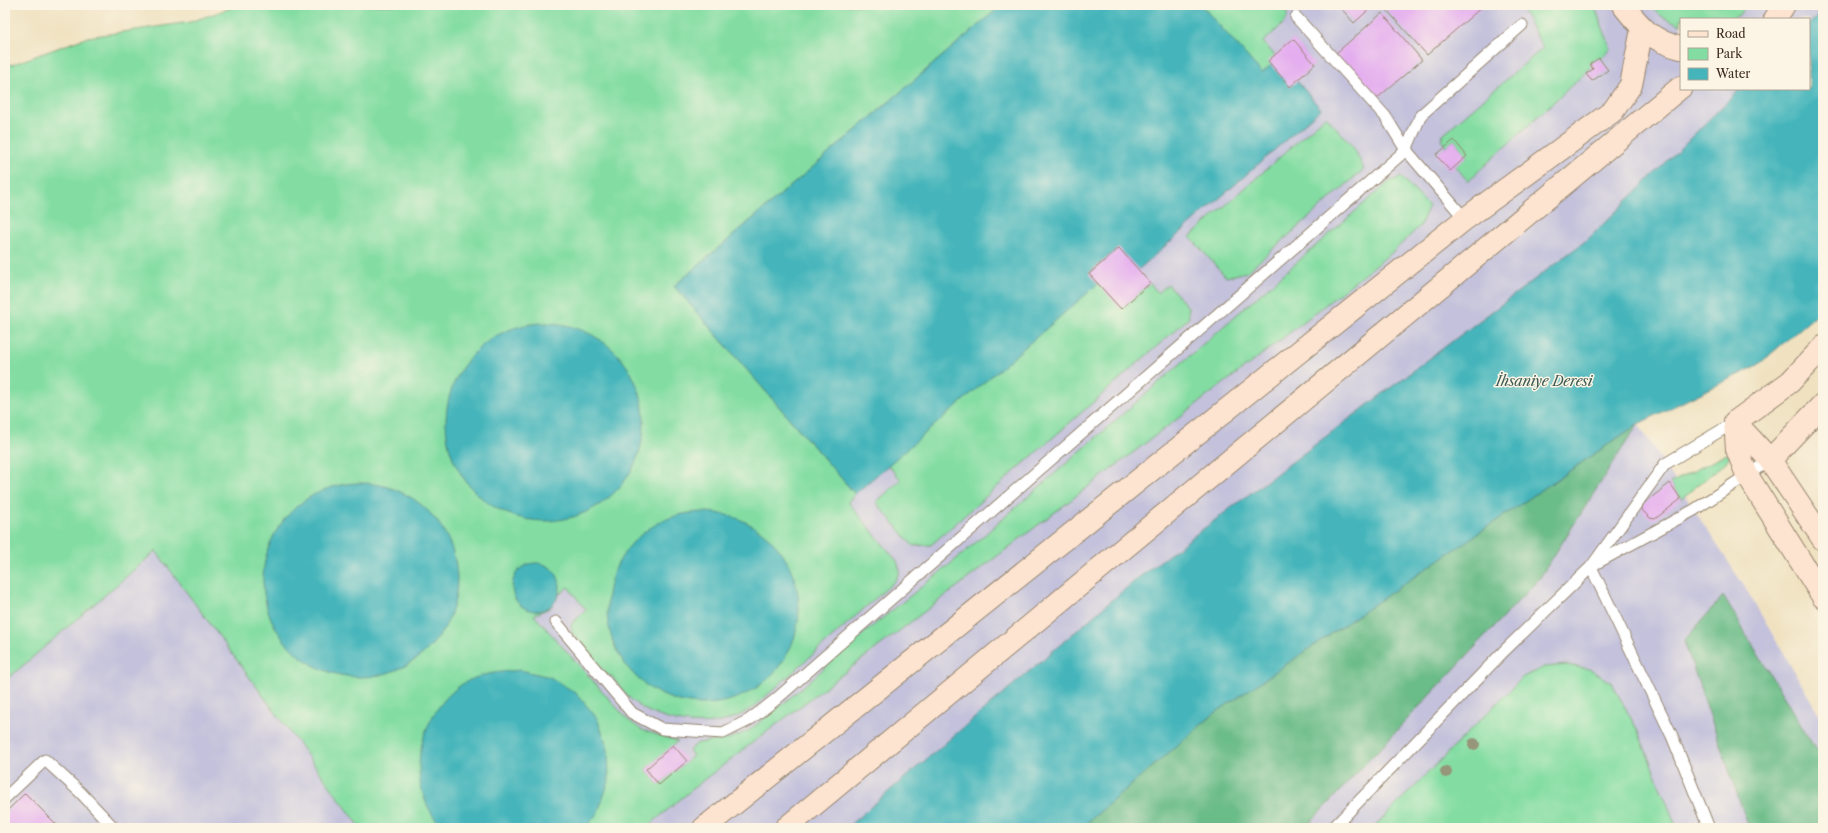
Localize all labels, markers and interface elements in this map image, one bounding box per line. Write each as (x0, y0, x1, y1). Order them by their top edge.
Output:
legend (1680, 18, 1810, 90)
text: Road (1716, 26, 1746, 41)
text: Park (1716, 46, 1743, 61)
text: Water (1715, 66, 1750, 81)
water label: İhsaniye Deresi (1495, 372, 1594, 390)

